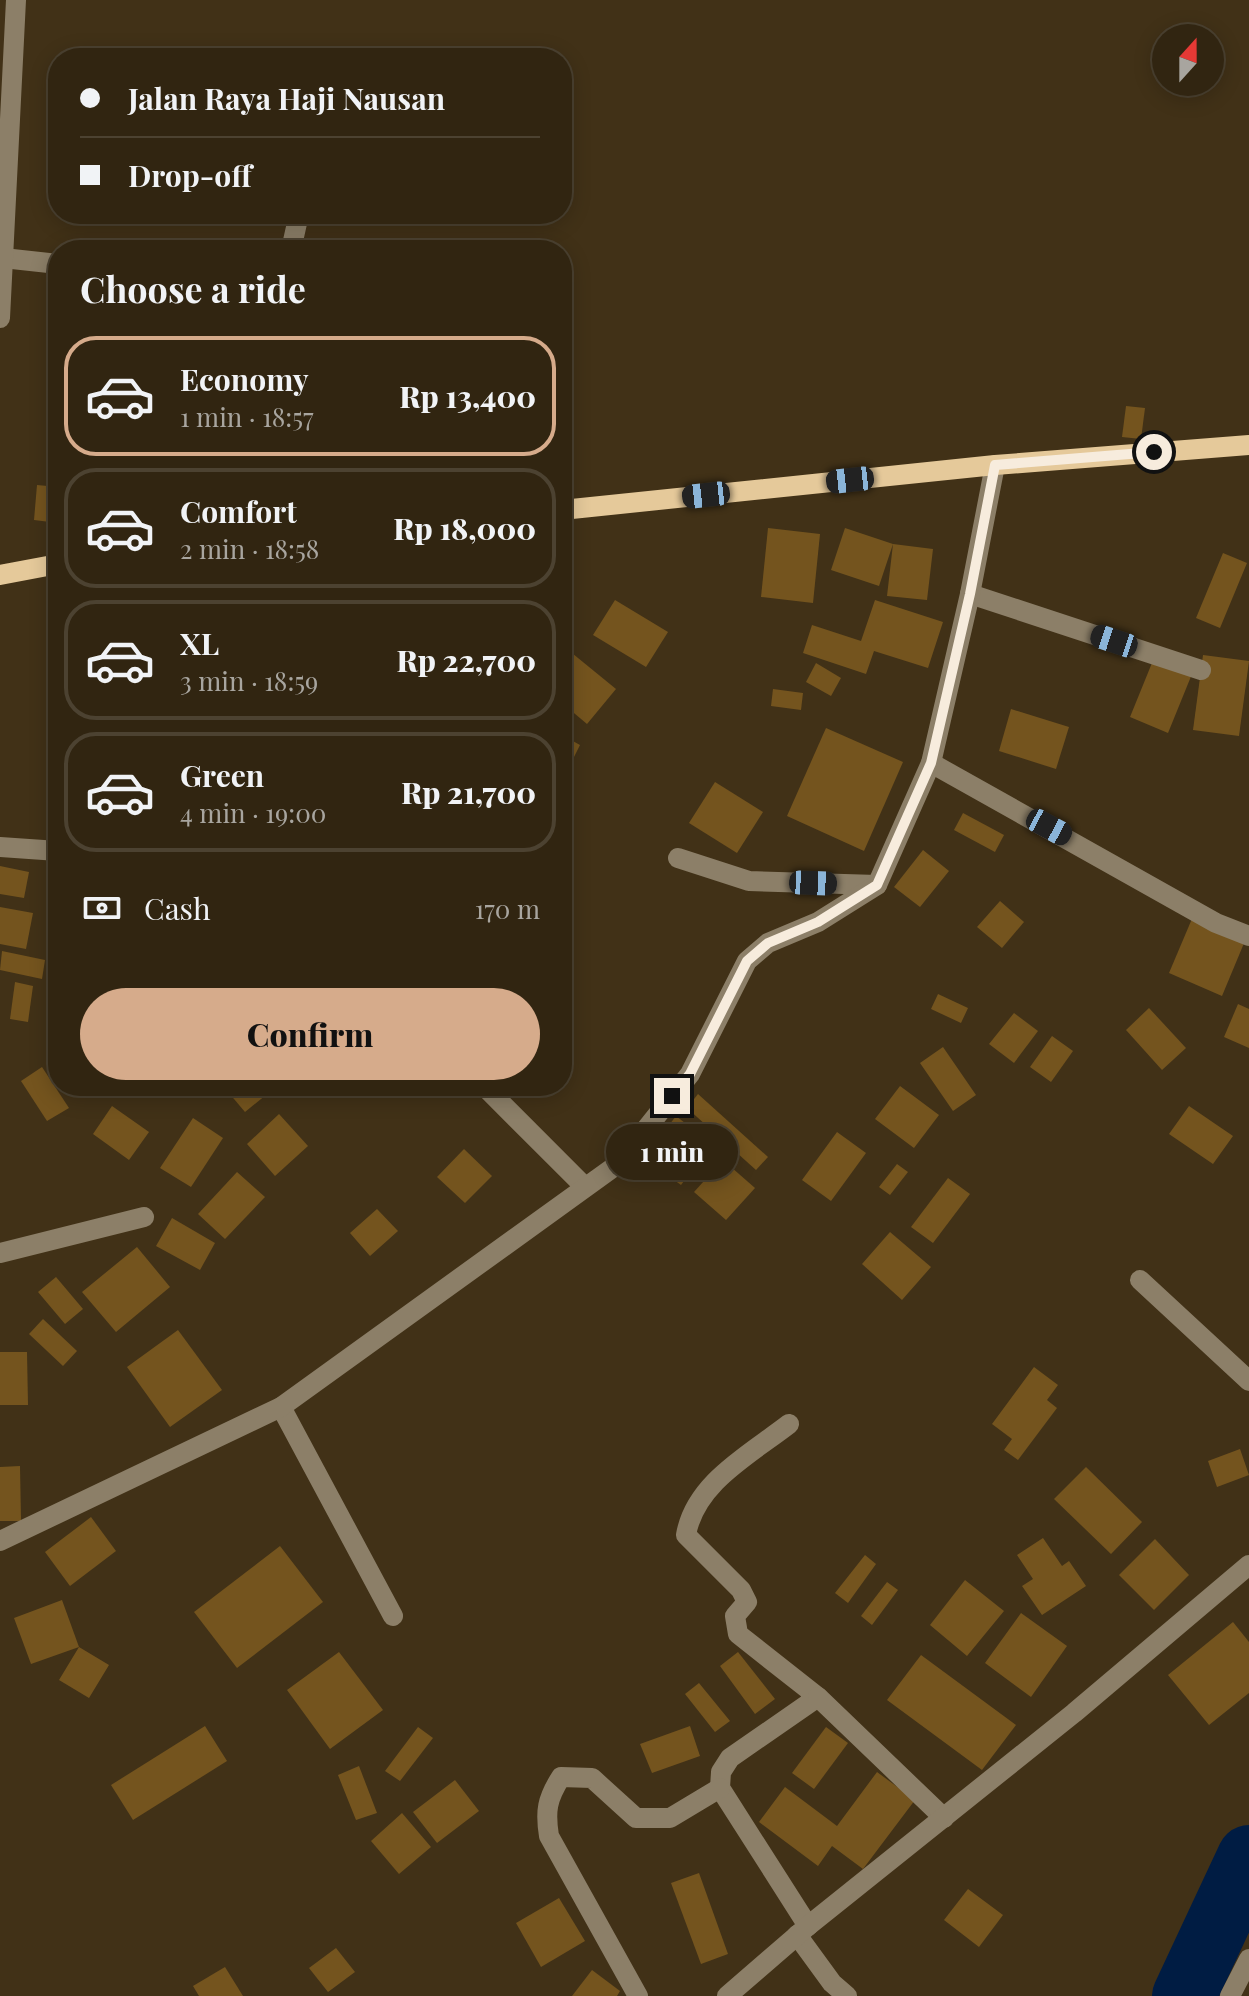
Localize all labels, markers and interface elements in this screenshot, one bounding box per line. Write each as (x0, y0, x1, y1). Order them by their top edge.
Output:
north arrow (1152, 24, 1224, 96)
map controls (1152, 24, 1224, 96)
text: Jalan Raya Haji Nausan (128, 78, 445, 118)
text: Drop-off (128, 155, 252, 195)
text: Choose a ride (80, 264, 306, 312)
text: Economy (180, 359, 309, 399)
icon: car (84, 360, 156, 432)
text: Rp 13,400 (399, 376, 536, 416)
text: 1 min · 18:57 (180, 399, 314, 434)
route start (1136, 434, 1172, 470)
car (825, 466, 875, 494)
car (681, 481, 731, 509)
text: Comfort (180, 491, 297, 531)
icon: car (84, 492, 156, 564)
text: Rp 18,000 (393, 508, 536, 548)
text: 2 min · 18:58 (180, 531, 319, 566)
car (1087, 622, 1141, 660)
text: XL (180, 623, 219, 663)
icon: car (84, 624, 156, 696)
text: Rp 22,700 (397, 640, 536, 680)
text: 3 min · 18:59 (180, 663, 318, 698)
text: Green (180, 755, 264, 795)
icon: car (84, 756, 156, 828)
text: Rp 21,700 (401, 772, 536, 812)
text: 4 min · 19:00 (180, 795, 326, 830)
car (1022, 805, 1076, 849)
car (789, 870, 837, 896)
icon: cash (80, 886, 124, 930)
text: Cash (144, 888, 211, 928)
text: 170 m (475, 891, 540, 926)
button: Confirm (80, 988, 540, 1080)
route end (654, 1078, 690, 1114)
callout: 1 min (606, 1124, 738, 1180)
text: 1 min (640, 1134, 704, 1169)

